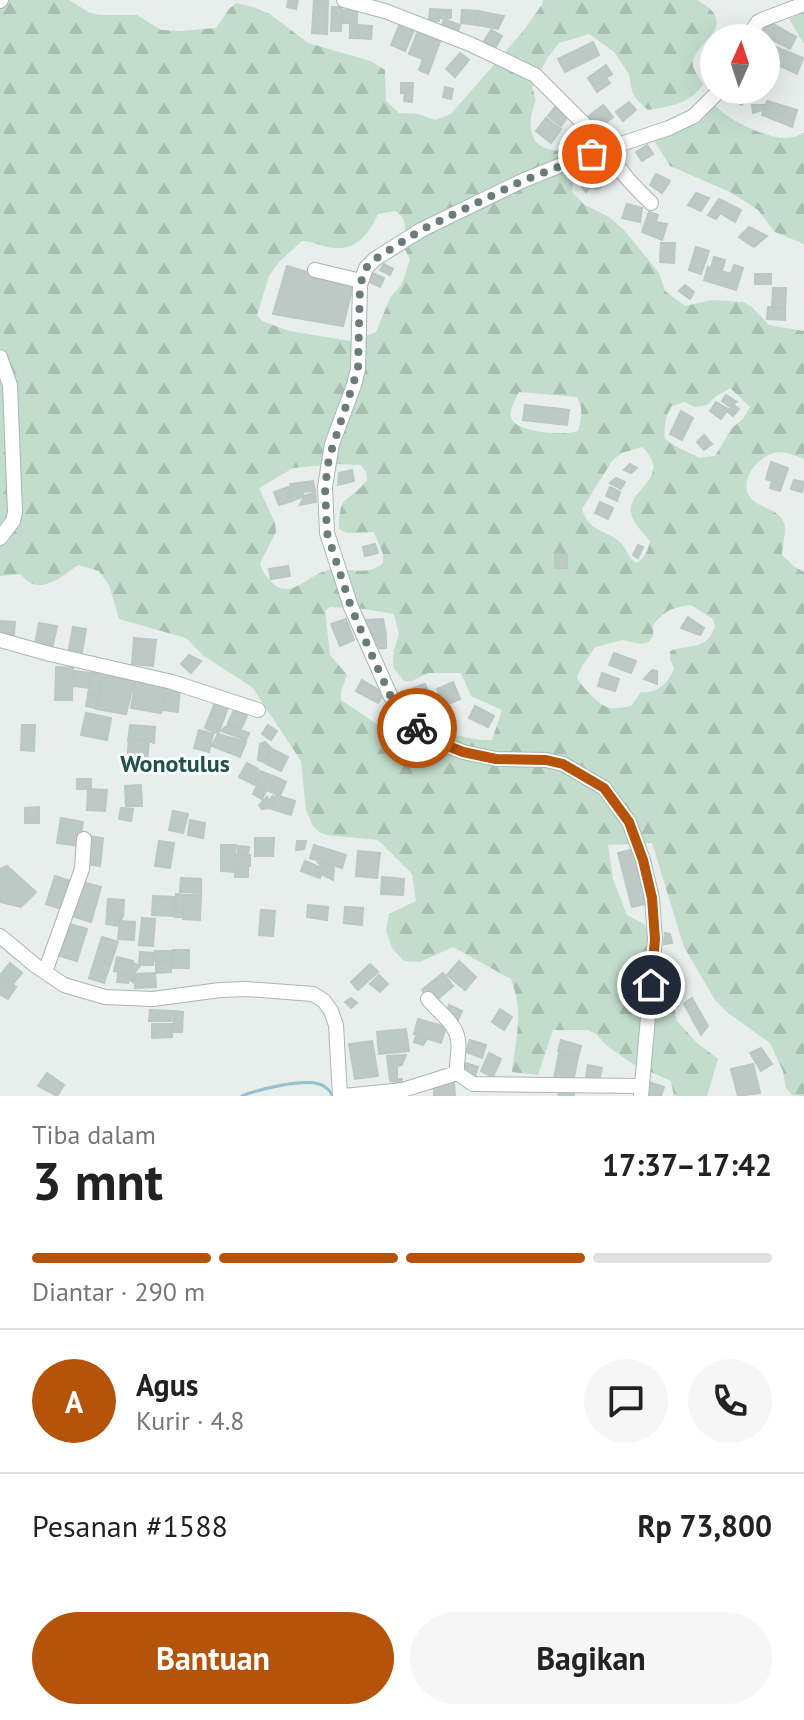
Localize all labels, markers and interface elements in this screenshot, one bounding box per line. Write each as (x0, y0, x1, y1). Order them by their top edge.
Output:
north arrow (700, 24, 780, 104)
map controls (700, 24, 780, 104)
pin (558, 120, 626, 188)
icon: bag (570, 132, 614, 176)
courier (377, 688, 457, 768)
icon: bike (395, 706, 439, 750)
district label: Wonotulus (120, 748, 230, 779)
pin (617, 951, 685, 1019)
icon: home (629, 963, 673, 1007)
text: Tiba dalam (32, 1118, 156, 1151)
text: 17:37–17:42 (602, 1145, 772, 1184)
text: 3 mnt (32, 1147, 163, 1214)
text: Diantar · 290 m (32, 1275, 205, 1308)
button: chat (584, 1359, 668, 1443)
button: phone (688, 1359, 772, 1443)
text: Agus (136, 1365, 198, 1404)
text: A (65, 1382, 83, 1421)
text: Kurir · 4.8 (136, 1404, 245, 1437)
text: Pesanan #1588 (32, 1506, 228, 1545)
text: Rp 73,800 (638, 1506, 772, 1545)
button: Bantuan (32, 1612, 394, 1704)
button: Bagikan (410, 1612, 772, 1704)

